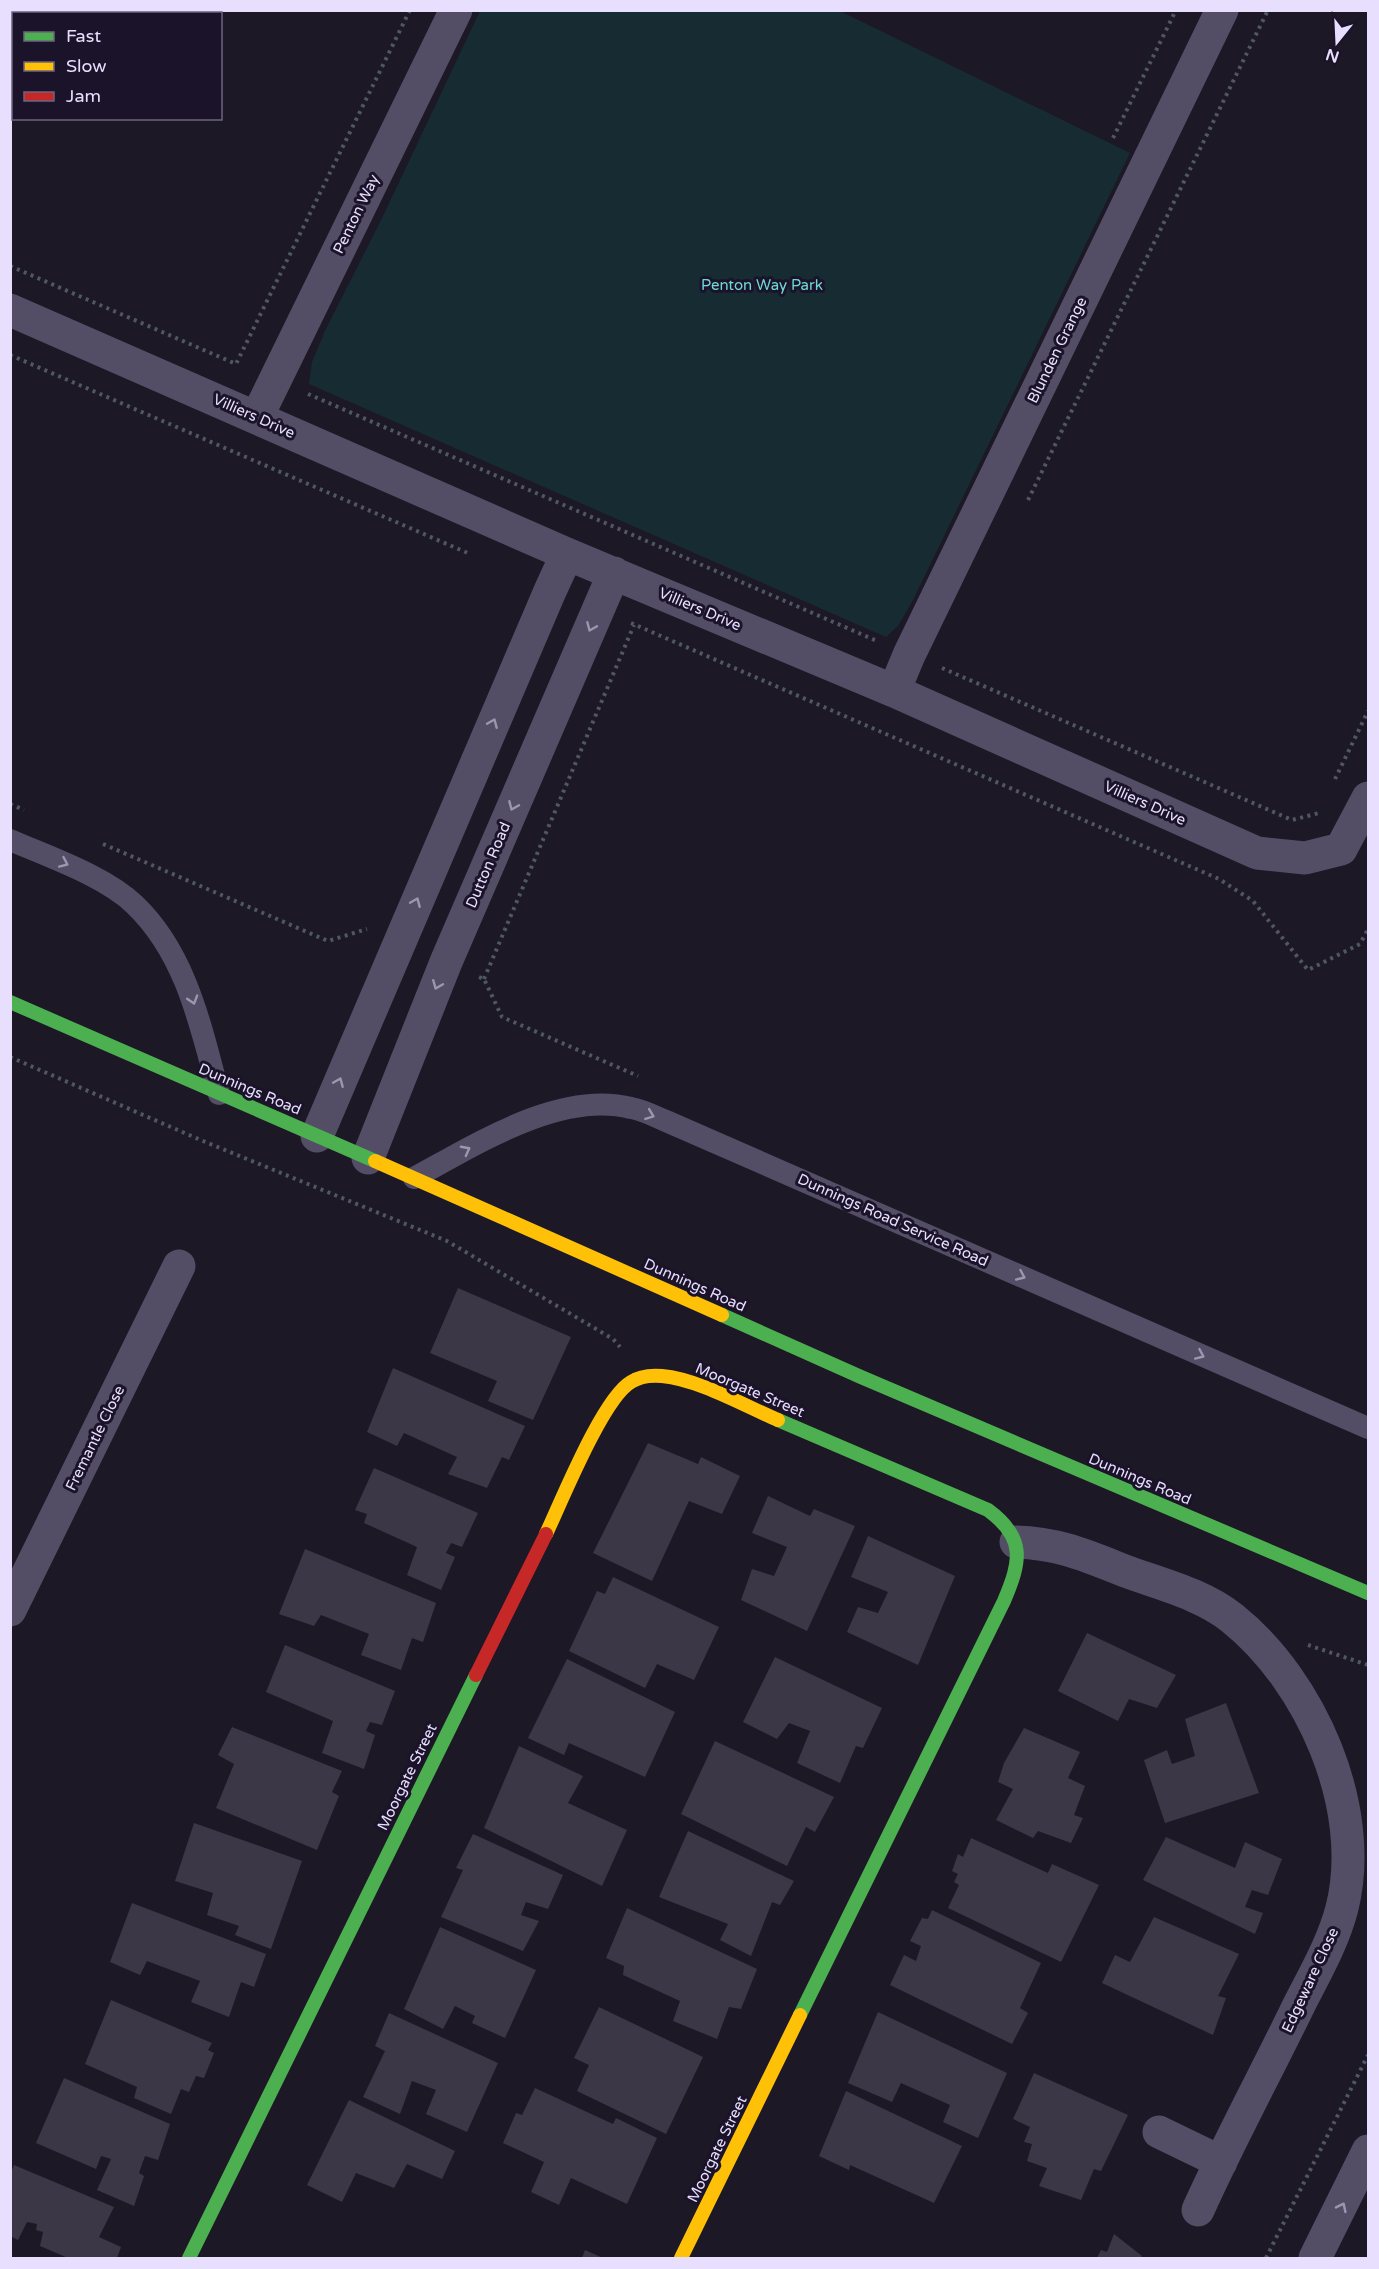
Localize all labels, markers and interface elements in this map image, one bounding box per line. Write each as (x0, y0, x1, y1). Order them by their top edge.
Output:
legend (12, 12, 222, 120)
north arrow (1307, 12, 1367, 72)
text: Fast (66, 25, 101, 47)
text: N (1323, 44, 1342, 67)
text: Slow (66, 55, 107, 77)
text: Jam (66, 85, 101, 107)
street label: Penton Way (329, 171, 383, 257)
park label: Penton Way Park (701, 276, 823, 294)
street label: Blunden Grange (1024, 294, 1090, 406)
street label: Villiers Drive (210, 390, 298, 442)
street label: Villiers Drive (656, 584, 744, 634)
one-way arrow (586, 621, 598, 632)
one-way arrow (485, 719, 497, 730)
street label: Villiers Drive (1101, 777, 1189, 829)
one-way arrow (509, 800, 521, 811)
street label: Dutton Road (462, 819, 514, 911)
one-way arrow (58, 856, 69, 868)
one-way arrow (408, 898, 420, 909)
one-way arrow (432, 979, 444, 990)
one-way arrow (185, 994, 198, 1005)
street label: Dunnings Road (196, 1059, 304, 1119)
one-way arrow (332, 1077, 344, 1088)
one-way arrow (644, 1107, 655, 1120)
one-way arrow (459, 1146, 470, 1157)
street label: Dunnings Road Service Road (795, 1170, 991, 1270)
street label: Dunnings Road (641, 1254, 749, 1316)
one-way arrow (1015, 1269, 1026, 1281)
one-way arrow (1193, 1347, 1204, 1359)
street label: Moorgate Street (693, 1359, 807, 1421)
street label: Fremantle Close (62, 1383, 128, 1493)
street label: Dunnings Road (1086, 1449, 1194, 1509)
street label: Moorgate Street (373, 1720, 441, 1833)
street label: Edgeware Close (1278, 1925, 1342, 2035)
street label: Moorgate Street (683, 2092, 751, 2205)
one-way arrow (1334, 2202, 1346, 2213)

